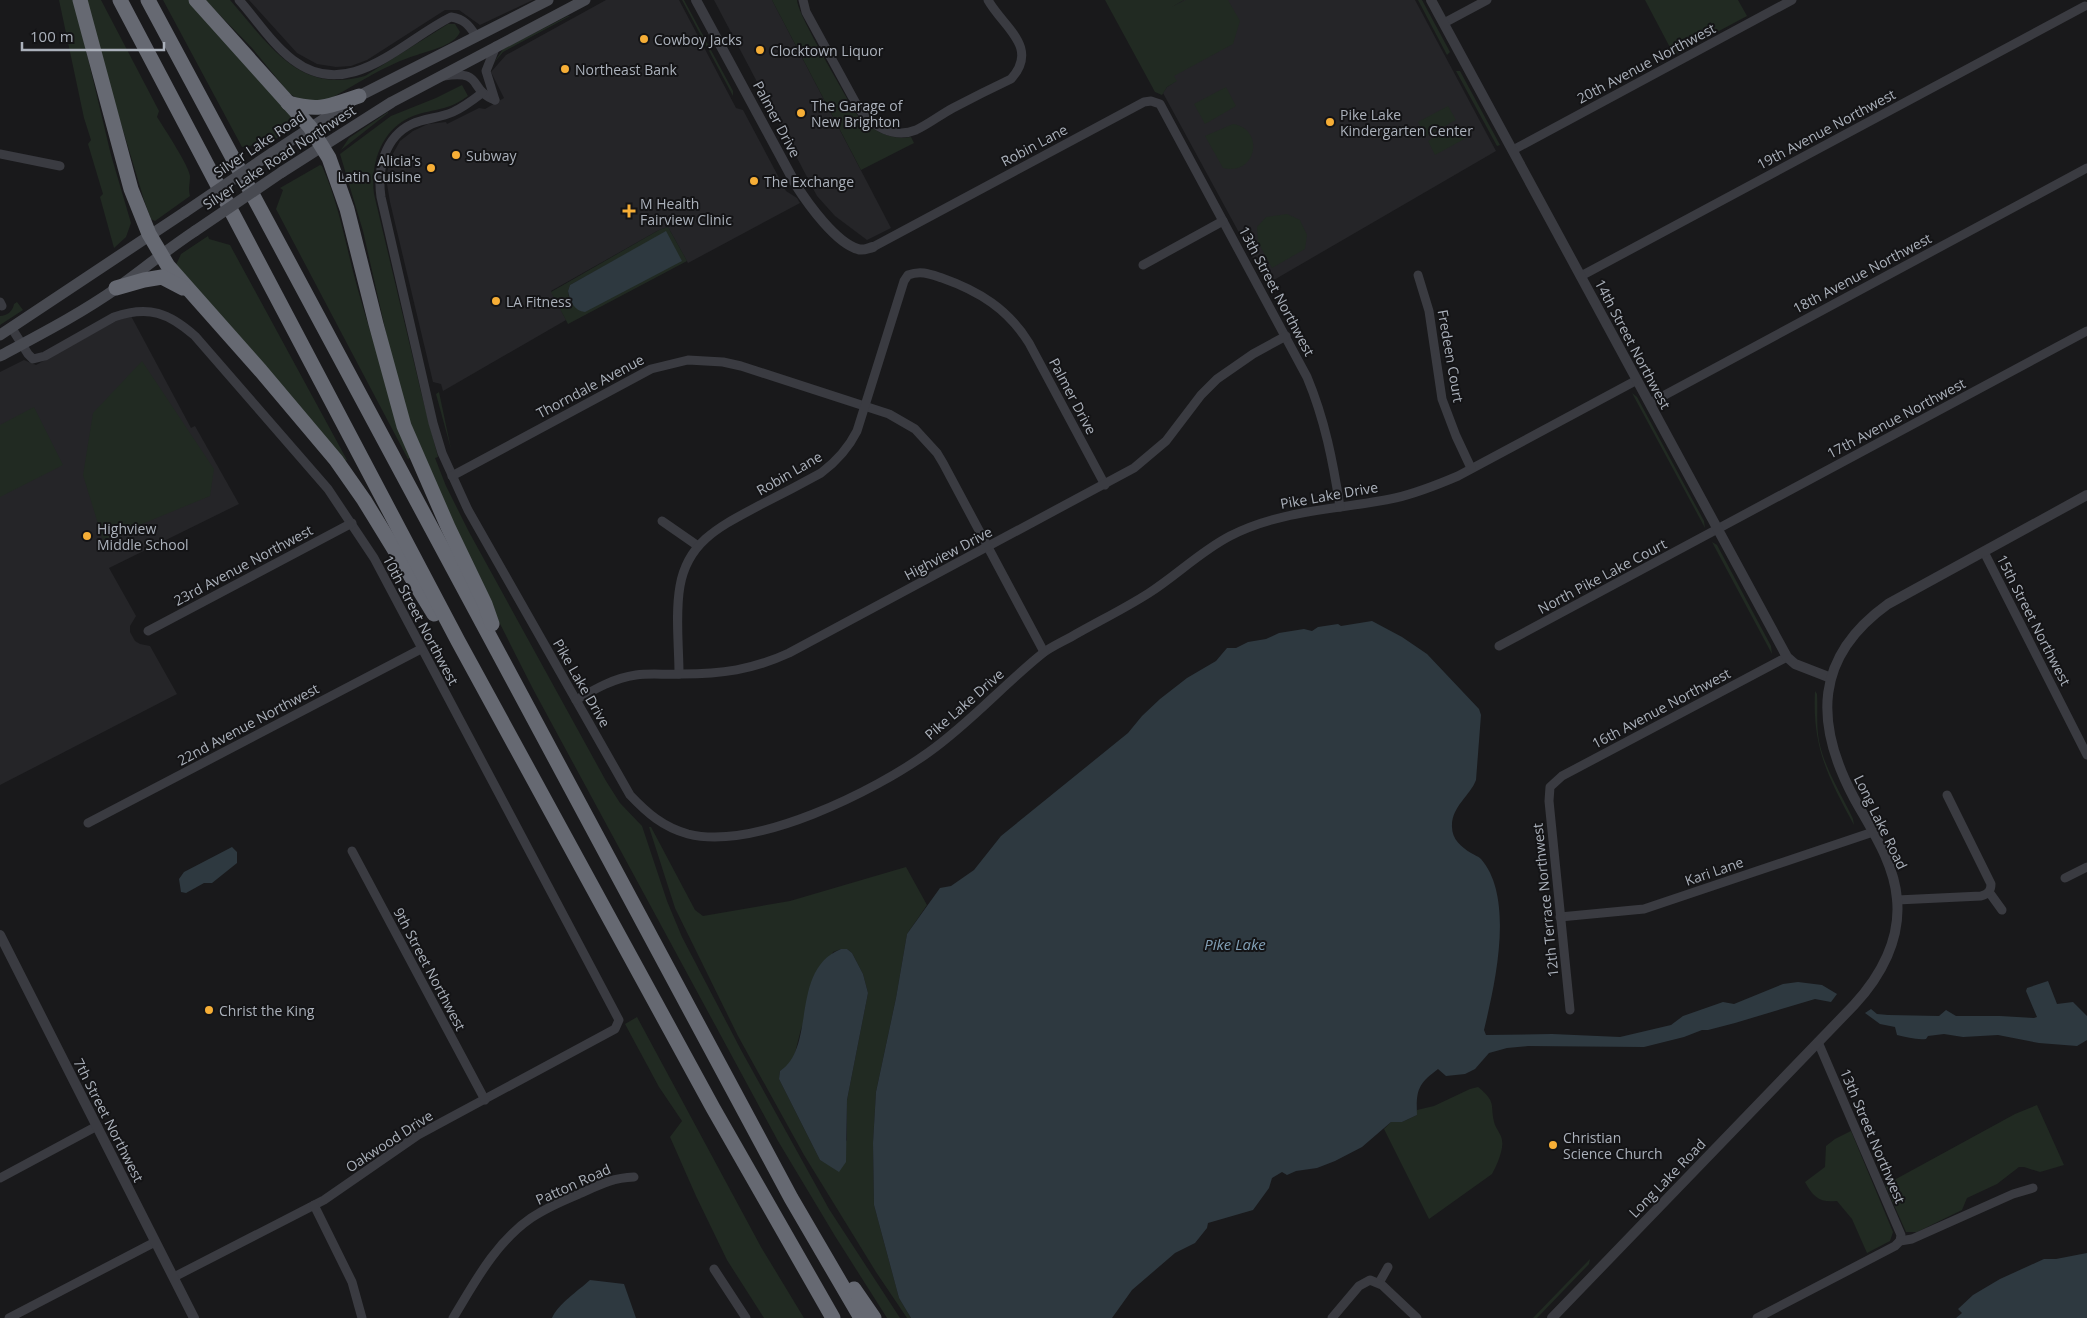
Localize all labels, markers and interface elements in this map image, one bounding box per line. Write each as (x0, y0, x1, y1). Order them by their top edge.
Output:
street label: 20th Avenue Northwest (1573, 18, 1719, 108)
scale bar (22, 20, 165, 52)
text: 100 m (30, 26, 74, 46)
place label: Cowboy Jacks (654, 30, 742, 49)
marker: Cowboy Jacks (638, 33, 650, 45)
place label: Clocktown Liquor (770, 41, 884, 60)
marker: Clocktown Liquor (754, 44, 766, 56)
place label: Northeast Bank (575, 60, 678, 79)
marker: Northeast Bank (559, 63, 571, 75)
street label: Palmer Drive (749, 77, 805, 161)
street label: 19th Avenue Northwest (1753, 84, 1899, 174)
place label: The Garage of New Brighton (811, 96, 904, 131)
street label: Silver Lake Road Northwest (199, 100, 359, 214)
place label: Pike Lake Kindergarten Center (1340, 105, 1473, 140)
street label: Silver Lake Road (210, 106, 308, 182)
marker: The Garage of New Brighton (795, 107, 807, 119)
marker: Pike Lake Kindergarten Center (1324, 116, 1336, 128)
street label: Robin Lane (997, 119, 1071, 171)
place label: Subway (466, 146, 517, 165)
marker: Subway (450, 149, 462, 161)
place label: Alicia's Latin Cuisine (338, 151, 421, 186)
marker: Alicia's Latin Cuisine (425, 162, 437, 174)
place label: The Exchange (764, 172, 854, 191)
marker: The Exchange (748, 175, 760, 187)
place label: M Health Fairview Clinic (640, 194, 732, 229)
marker: M Health Fairview Clinic (622, 204, 636, 218)
street label: 13th Street Northwest (1235, 223, 1319, 359)
street label: 18th Avenue Northwest (1789, 228, 1935, 318)
street label: 14th Street Northwest (1591, 276, 1675, 412)
place label: LA Fitness (506, 292, 572, 311)
marker: LA Fitness (490, 295, 502, 307)
street label: Fredeen Court (1433, 308, 1469, 404)
street label: Thorndale Avenue (533, 350, 647, 422)
street label: Palmer Drive (1045, 354, 1101, 438)
street label: 17th Avenue Northwest (1823, 373, 1969, 463)
street label: Robin Lane (753, 446, 825, 499)
street label: Pike Lake Drive (1279, 477, 1380, 513)
place label: Highview Middle School (97, 519, 189, 554)
street label: 23rd Avenue Northwest (170, 520, 316, 610)
street label: Highview Drive (901, 522, 995, 584)
marker: Highview Middle School (81, 530, 93, 542)
street label: North Pike Lake Court (1534, 534, 1670, 618)
street label: 15th Street Northwest (1993, 551, 2075, 689)
street label: 10th Street Northwest (379, 552, 463, 688)
street label: Pike Lake Drive (549, 635, 615, 731)
street label: 16th Avenue Northwest (1588, 663, 1734, 753)
street label: Pike Lake Drive (920, 664, 1008, 744)
street label: 22nd Avenue Northwest (174, 679, 322, 769)
street label: Long Lake Road (1850, 772, 1912, 872)
street label: 12th Terrace Northwest (1527, 822, 1563, 978)
street label: Kari Lane (1682, 852, 1746, 890)
street label: 9th Street Northwest (390, 904, 470, 1034)
water label: Pike Lake (1204, 934, 1266, 954)
place label: Christ the King (219, 1001, 315, 1020)
marker: Christ the King (203, 1004, 215, 1016)
street label: 7th Street Northwest (70, 1055, 148, 1185)
street label: 13th Street Northwest (1836, 1066, 1910, 1206)
street label: Oakwood Drive (342, 1106, 436, 1176)
place label: Christian Science Church (1563, 1128, 1663, 1163)
street label: Long Lake Road (1624, 1134, 1710, 1222)
marker: Christian Science Church (1547, 1139, 1559, 1151)
street label: Patton Road (532, 1159, 614, 1209)

